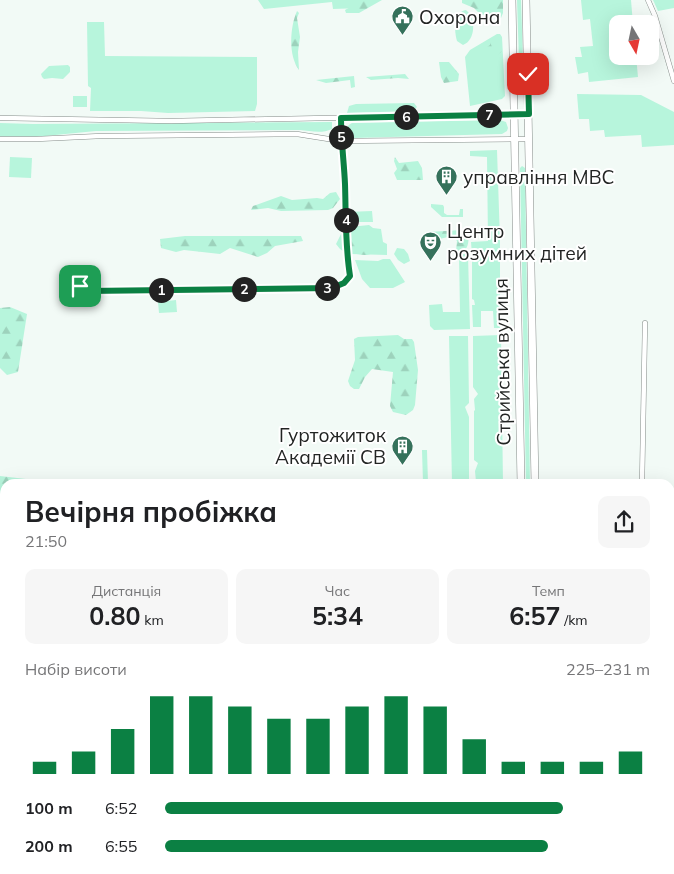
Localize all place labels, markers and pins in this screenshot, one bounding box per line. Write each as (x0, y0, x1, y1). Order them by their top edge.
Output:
public building icon: Охорона (391, 5, 415, 36)
place label: Охорона (419, 5, 500, 29)
pin (507, 53, 549, 95)
pin: 7 (476, 102, 502, 128)
pin: 6 (394, 104, 418, 130)
pin: 5 (328, 124, 354, 150)
building icon: управління МВС (435, 165, 459, 196)
place label: управління МВС (463, 165, 615, 189)
pin: 4 (334, 208, 358, 232)
place label: Центр розумних дітей (447, 219, 587, 265)
theatre icon: Центр розумних дітей (419, 230, 443, 261)
pin (59, 265, 101, 307)
pin: 2 (232, 276, 256, 302)
pin: 3 (314, 276, 340, 300)
pin: 1 (148, 278, 174, 302)
place label: Гуртожиток Академії СВ (275, 423, 387, 469)
building icon: Гуртожиток Академії СВ (390, 434, 414, 465)

